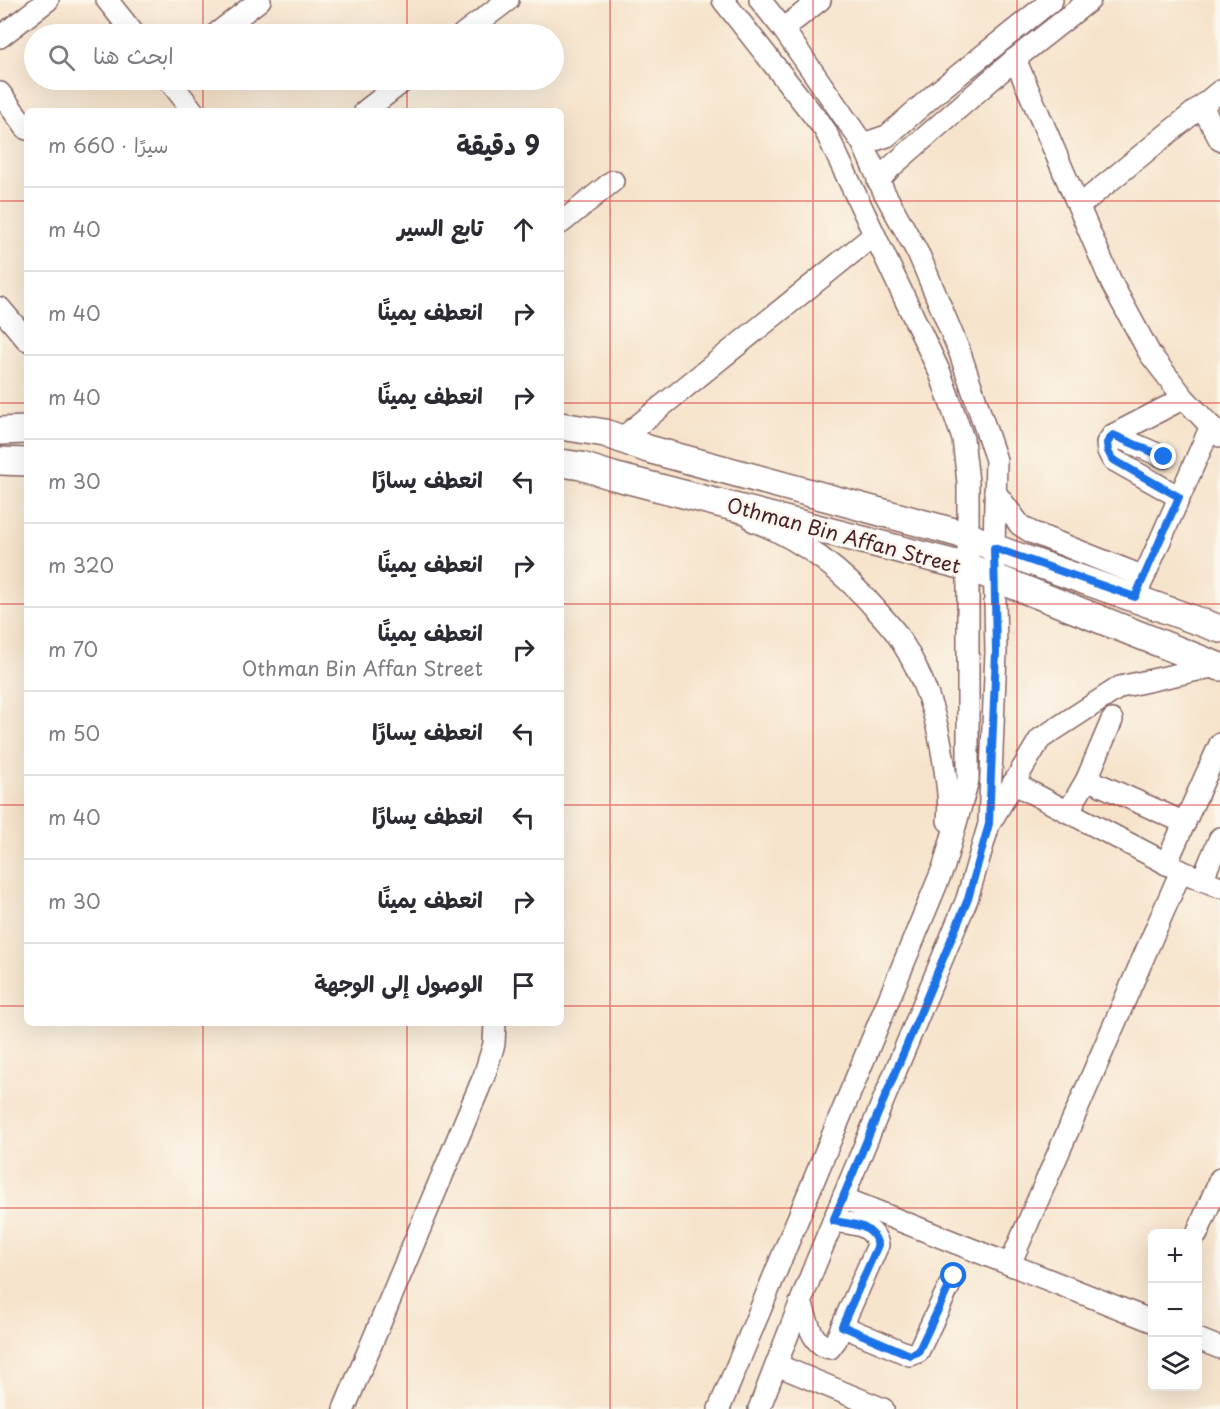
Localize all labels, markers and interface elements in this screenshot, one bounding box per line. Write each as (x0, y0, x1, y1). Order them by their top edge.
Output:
search box (24, 24, 564, 90)
text: ابحث هنا (93, 38, 174, 71)
icon: search (45, 41, 78, 74)
text: 9 دقيقة (456, 125, 540, 164)
text: سيرًا · 660 m (48, 130, 169, 160)
text: تابع السير (398, 210, 483, 243)
icon: ahead (507, 213, 540, 246)
text: 40 m (48, 214, 101, 244)
text: انعطف يمينًا (378, 294, 483, 327)
icon: right (507, 297, 540, 330)
text: 40 m (48, 298, 101, 328)
text: انعطف يمينًا (378, 378, 483, 411)
icon: right (507, 381, 540, 414)
text: 40 m (48, 382, 101, 412)
route end (1150, 443, 1176, 469)
text: انعطف يسارًا (372, 462, 483, 495)
icon: left (507, 465, 540, 498)
text: 30 m (48, 466, 101, 496)
street label: Othman Bin Affan Street (724, 489, 964, 581)
text: انعطف يمينًا (378, 546, 483, 579)
icon: right (507, 549, 540, 582)
text: 320 m (48, 550, 114, 580)
text: انعطف يمينًا (378, 615, 483, 648)
icon: right (507, 633, 540, 666)
text: 70 m (48, 634, 98, 664)
text: Othman Bin Affan Street (242, 653, 483, 683)
text: انعطف يسارًا (372, 714, 483, 747)
icon: left (507, 717, 540, 750)
text: 50 m (48, 718, 100, 748)
text: انعطف يسارًا (372, 798, 483, 831)
icon: left (507, 801, 540, 834)
text: 40 m (48, 802, 101, 832)
text: انعطف يمينًا (378, 882, 483, 915)
icon: right (507, 885, 540, 918)
text: 30 m (48, 886, 101, 916)
text: الوصول إلى الوجهة (314, 966, 483, 999)
icon: arrive (507, 969, 540, 1002)
map controls (1148, 1229, 1202, 1391)
button: + (1148, 1229, 1202, 1283)
route start (940, 1262, 966, 1288)
button: − (1148, 1283, 1202, 1337)
button: layers (1148, 1337, 1202, 1391)

